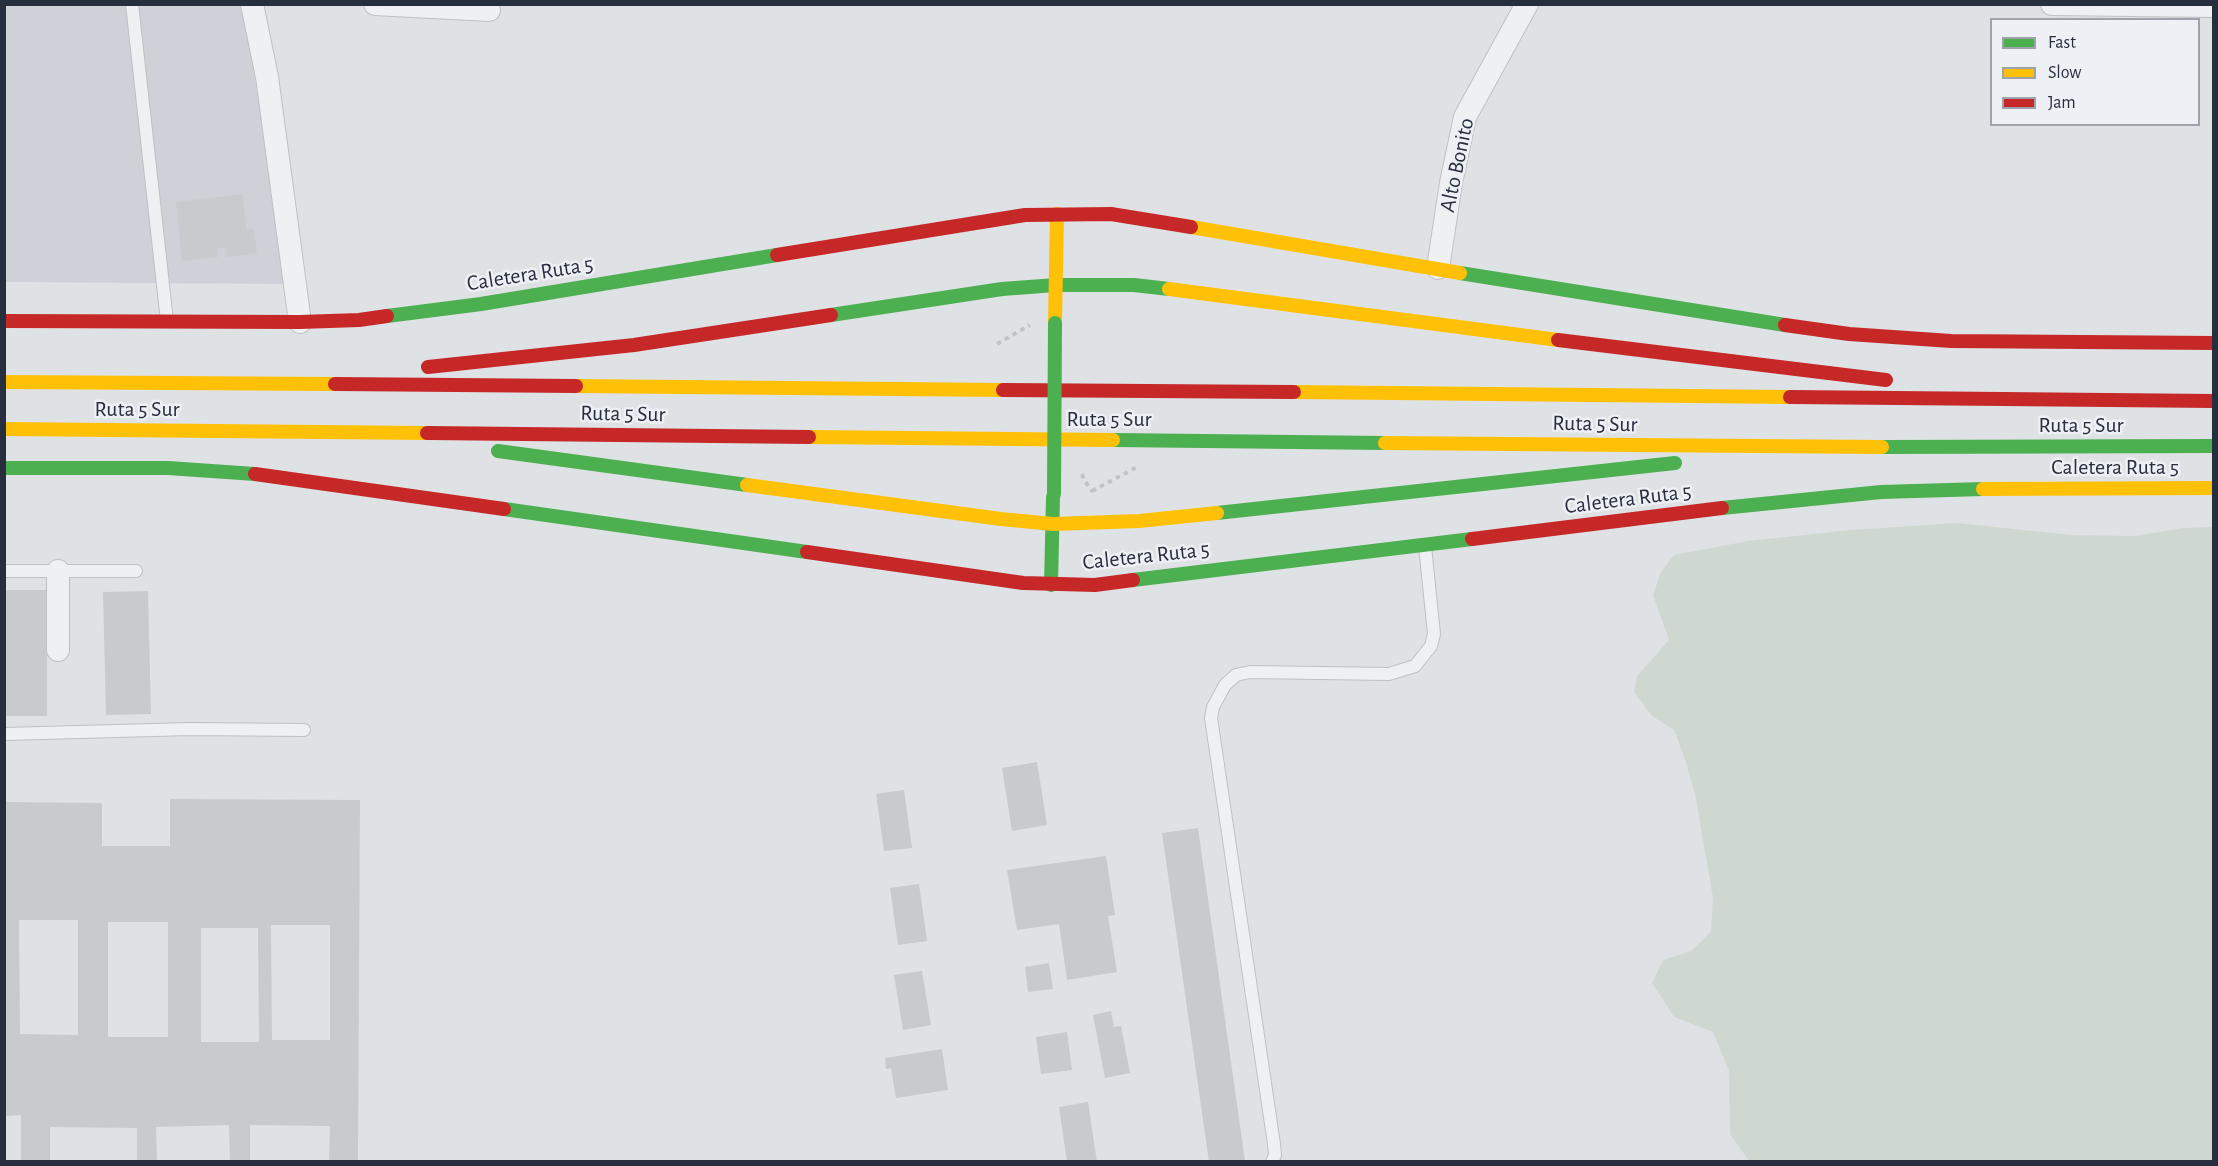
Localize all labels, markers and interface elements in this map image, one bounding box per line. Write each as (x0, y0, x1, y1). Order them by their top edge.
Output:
legend (1990, 18, 2200, 126)
text: Fast (2048, 34, 2076, 52)
text: Slow (2048, 64, 2081, 82)
text: Jam (2048, 94, 2076, 112)
street label: Alto Bonito (1434, 115, 1480, 215)
street label: Caletera Ruta 5 (465, 251, 595, 297)
street label: Ruta 5 Sur (94, 396, 180, 422)
street label: Ruta 5 Sur (580, 400, 666, 428)
street label: Ruta 5 Sur (1066, 406, 1152, 432)
street label: Ruta 5 Sur (1552, 410, 1638, 438)
street label: Ruta 5 Sur (2038, 412, 2124, 438)
street label: Caletera Ruta 5 (2051, 454, 2179, 480)
street label: Caletera Ruta 5 (1563, 478, 1693, 520)
street label: Caletera Ruta 5 (1081, 536, 1211, 576)

